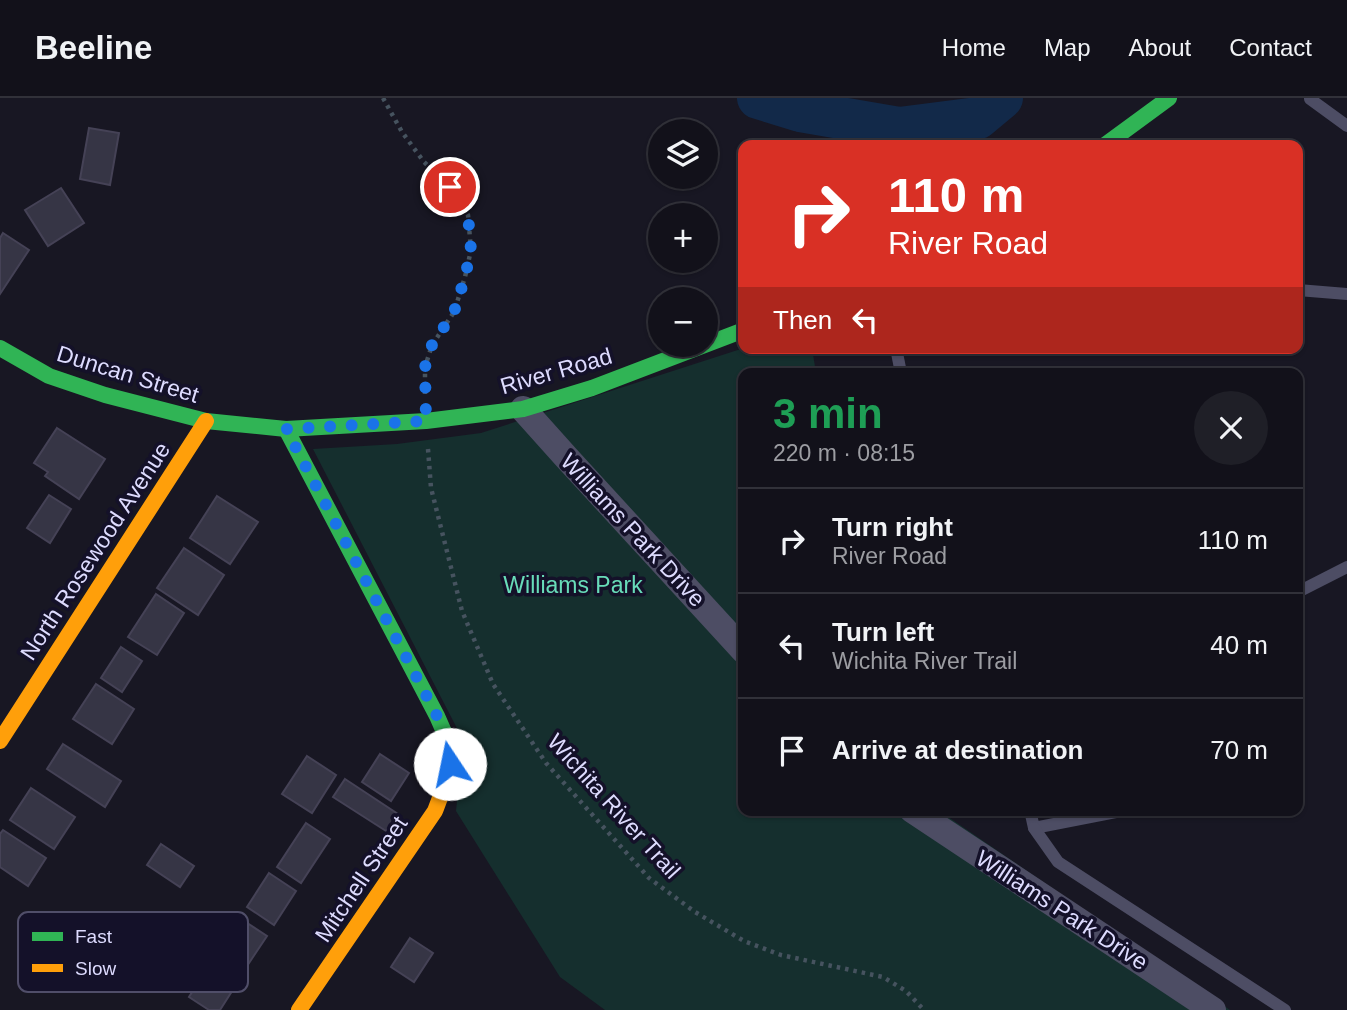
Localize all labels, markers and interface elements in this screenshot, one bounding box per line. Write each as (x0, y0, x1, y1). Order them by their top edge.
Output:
text: Beeline (35, 29, 152, 66)
text: Home (942, 34, 1006, 61)
text: Map (1044, 34, 1091, 61)
text: About (1129, 34, 1191, 61)
text: Contact (1229, 34, 1312, 61)
map controls (648, 119, 718, 357)
button: layers (648, 119, 718, 189)
pin (420, 157, 480, 217)
icon: arrive (431, 168, 469, 206)
icon: right (773, 168, 864, 259)
text: 110 m (888, 168, 1024, 222)
button: + (648, 203, 718, 273)
text: River Road (888, 225, 1048, 261)
button: − (648, 287, 718, 357)
icon: left (846, 301, 884, 339)
text: Then (773, 305, 832, 335)
street label: Duncan Street (54, 340, 203, 408)
street label: River Road (497, 343, 615, 399)
text: 3 min (773, 390, 883, 437)
button: close (1194, 391, 1268, 465)
street label: North Rosewood Avenue (15, 437, 175, 665)
text: 220 m · 08:15 (773, 440, 915, 466)
street label: Williams Park Drive (555, 448, 711, 612)
text: Turn right (832, 512, 953, 542)
icon: right (773, 522, 811, 560)
text: 110 m (1198, 525, 1268, 555)
text: River Road (832, 543, 947, 569)
park label: Williams Park (503, 571, 643, 599)
text: Turn left (832, 617, 934, 647)
icon: left (773, 627, 811, 665)
text: 40 m (1210, 630, 1268, 660)
text: Wichita River Trail (832, 648, 1017, 674)
position arrow (413, 727, 487, 801)
street label: Wichita River Trail (542, 728, 686, 884)
icon: arrive (773, 732, 811, 770)
text: Arrive at destination (832, 735, 1083, 765)
text: 70 m (1210, 735, 1268, 765)
street label: Mitchell Street (309, 811, 413, 947)
street label: Williams Park Drive (971, 845, 1153, 975)
legend (18, 912, 248, 992)
text: Fast (75, 926, 113, 947)
text: Slow (75, 958, 116, 979)

